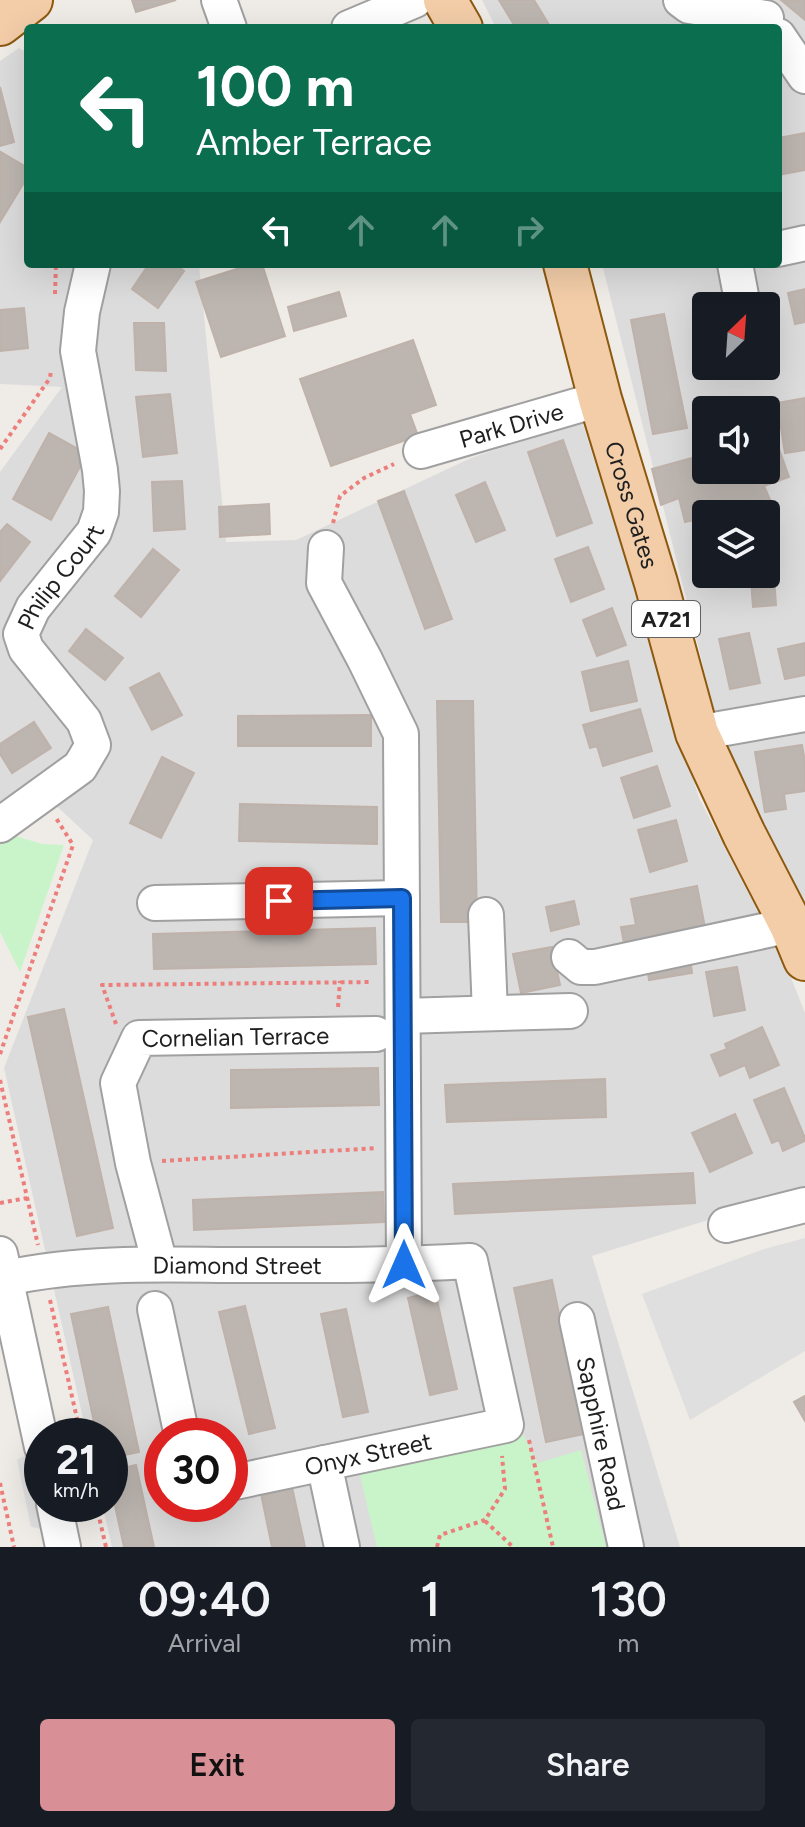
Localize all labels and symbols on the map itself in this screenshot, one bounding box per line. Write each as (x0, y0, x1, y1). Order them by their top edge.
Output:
north arrow (692, 292, 780, 380)
street label: Park Drive (456, 396, 567, 454)
street label: Cross Gates (599, 438, 665, 572)
street label: Philip Court (11, 521, 110, 634)
road number: A721 (632, 601, 700, 637)
pin (245, 867, 313, 935)
street label: Cornelian Terrace (141, 1020, 330, 1052)
position arrow (362, 1223, 446, 1307)
street label: Diamond Street (152, 1250, 322, 1280)
street label: Sapphire Road (571, 1354, 632, 1513)
speed limit sign: 30 (144, 1418, 248, 1522)
street label: Onyx Street (302, 1426, 434, 1482)

